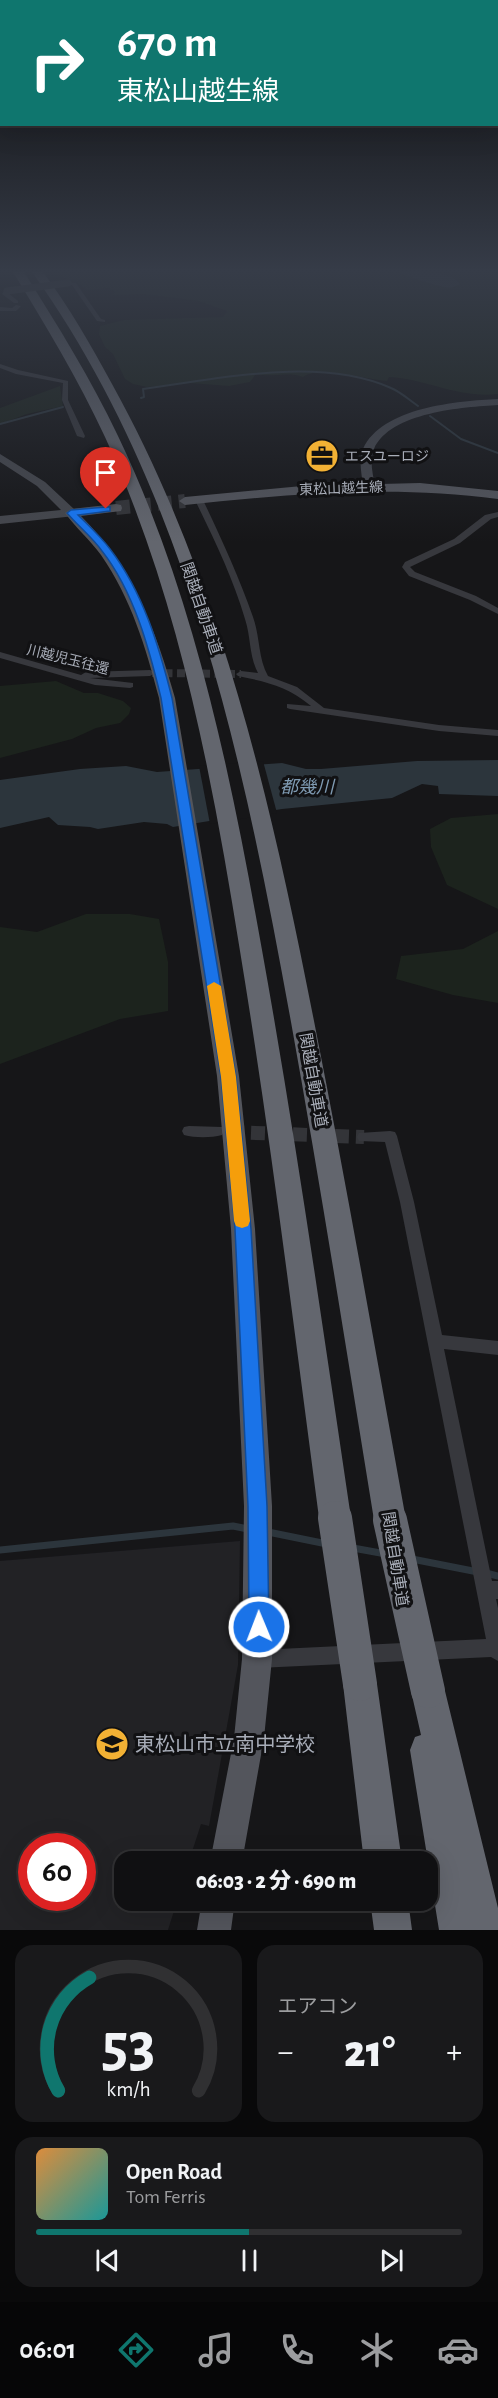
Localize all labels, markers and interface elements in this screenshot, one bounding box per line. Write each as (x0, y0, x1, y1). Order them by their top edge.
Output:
text: 670 m (117, 22, 218, 64)
icon: right (18, 24, 96, 102)
text: 東松山越生線 (117, 78, 279, 105)
office icon: エスユーロジ (304, 438, 340, 474)
pin (80, 447, 131, 509)
place label: エスユーロジ (345, 449, 429, 464)
icon: arrive (89, 456, 122, 489)
street label: 東松山越生線 (299, 480, 383, 497)
street label: 関越自動車道 (178, 560, 225, 656)
street label: 川越児玉往還 (25, 642, 110, 677)
water label: 都幾川 (280, 777, 336, 797)
street label: 関越自動車道 (297, 1031, 330, 1129)
street label: 関越自動車道 (380, 1510, 411, 1608)
position arrow (227, 1595, 291, 1659)
school or university icon: 東松山市立南中学校 (94, 1726, 130, 1762)
place label: 東松山市立南中学校 (135, 1734, 315, 1755)
speed limit sign: 60 (18, 1833, 96, 1911)
text: 06:03 · 2 分 · 690 m (196, 1870, 356, 1892)
text: エアコン (278, 1997, 358, 2017)
text: 53 (101, 2015, 155, 2077)
text: 21° (344, 2030, 395, 2075)
text: − (278, 2036, 293, 2069)
text: + (446, 2036, 462, 2069)
text: km/h (106, 2079, 150, 2100)
text: Open Road (126, 2161, 222, 2183)
text: Tom Ferris (126, 2187, 206, 2207)
icon: previous (91, 2244, 124, 2277)
icon: pause (233, 2244, 266, 2277)
icon: next (375, 2244, 408, 2277)
icon: directions (115, 2329, 157, 2371)
icon: music (195, 2329, 237, 2371)
icon: phone (276, 2329, 318, 2371)
icon: climate (356, 2329, 398, 2371)
icon: car (437, 2329, 479, 2371)
text: 06:01 (19, 2336, 76, 2363)

